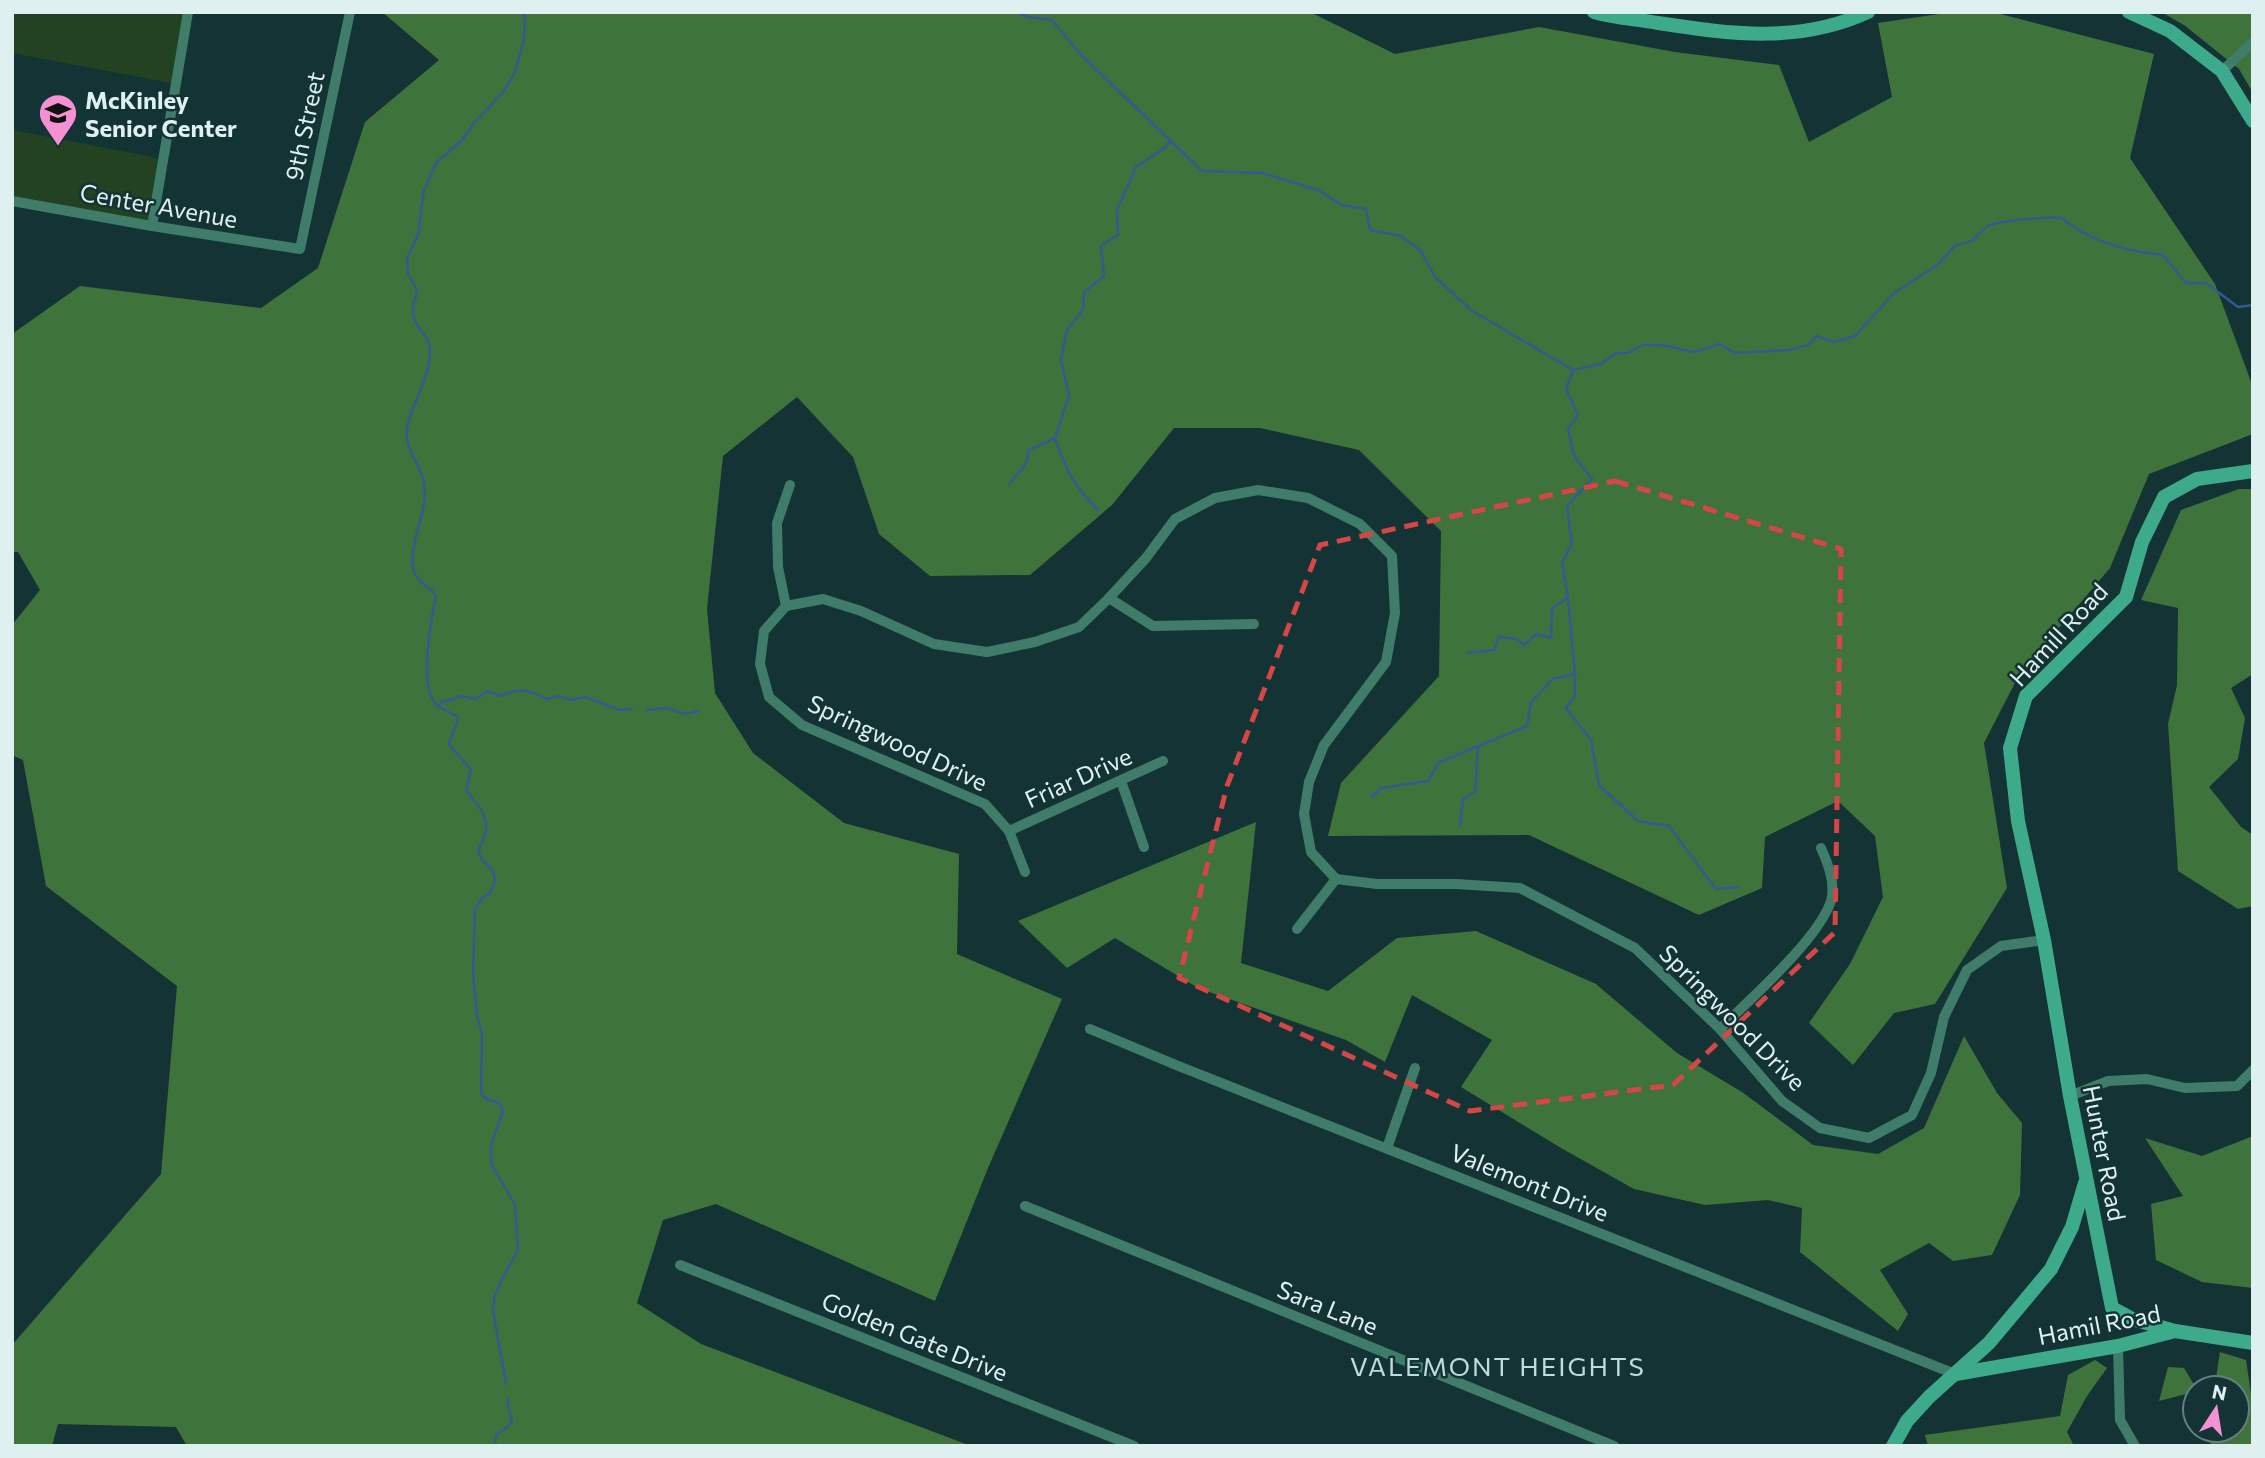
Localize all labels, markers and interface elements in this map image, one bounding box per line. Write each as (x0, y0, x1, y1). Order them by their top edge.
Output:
street label: 9th Street (278, 69, 330, 183)
place label: McKinley Senior Center (85, 85, 237, 142)
school or university icon: McKinley Senior Center (37, 92, 79, 147)
street label: Center Avenue (78, 177, 240, 233)
street label: Hamill Road (2003, 576, 2113, 692)
street label: Springwood Drive (804, 688, 992, 796)
street label: Friar Drive (1020, 741, 1136, 813)
street label: Springwood Drive (1654, 938, 1812, 1096)
street label: Hunter Road (2078, 1083, 2132, 1223)
street label: Valemont Drive (1447, 1137, 1613, 1227)
street label: Sara Lane (1273, 1274, 1383, 1340)
street label: Golden Gate Drive (818, 1285, 1012, 1387)
street label: Hamil Road (2035, 1298, 2163, 1350)
district label: VALEMONT HEIGHTS (1350, 1350, 1646, 1381)
north arrow (2181, 1374, 2251, 1444)
text: N (2210, 1379, 2229, 1405)

